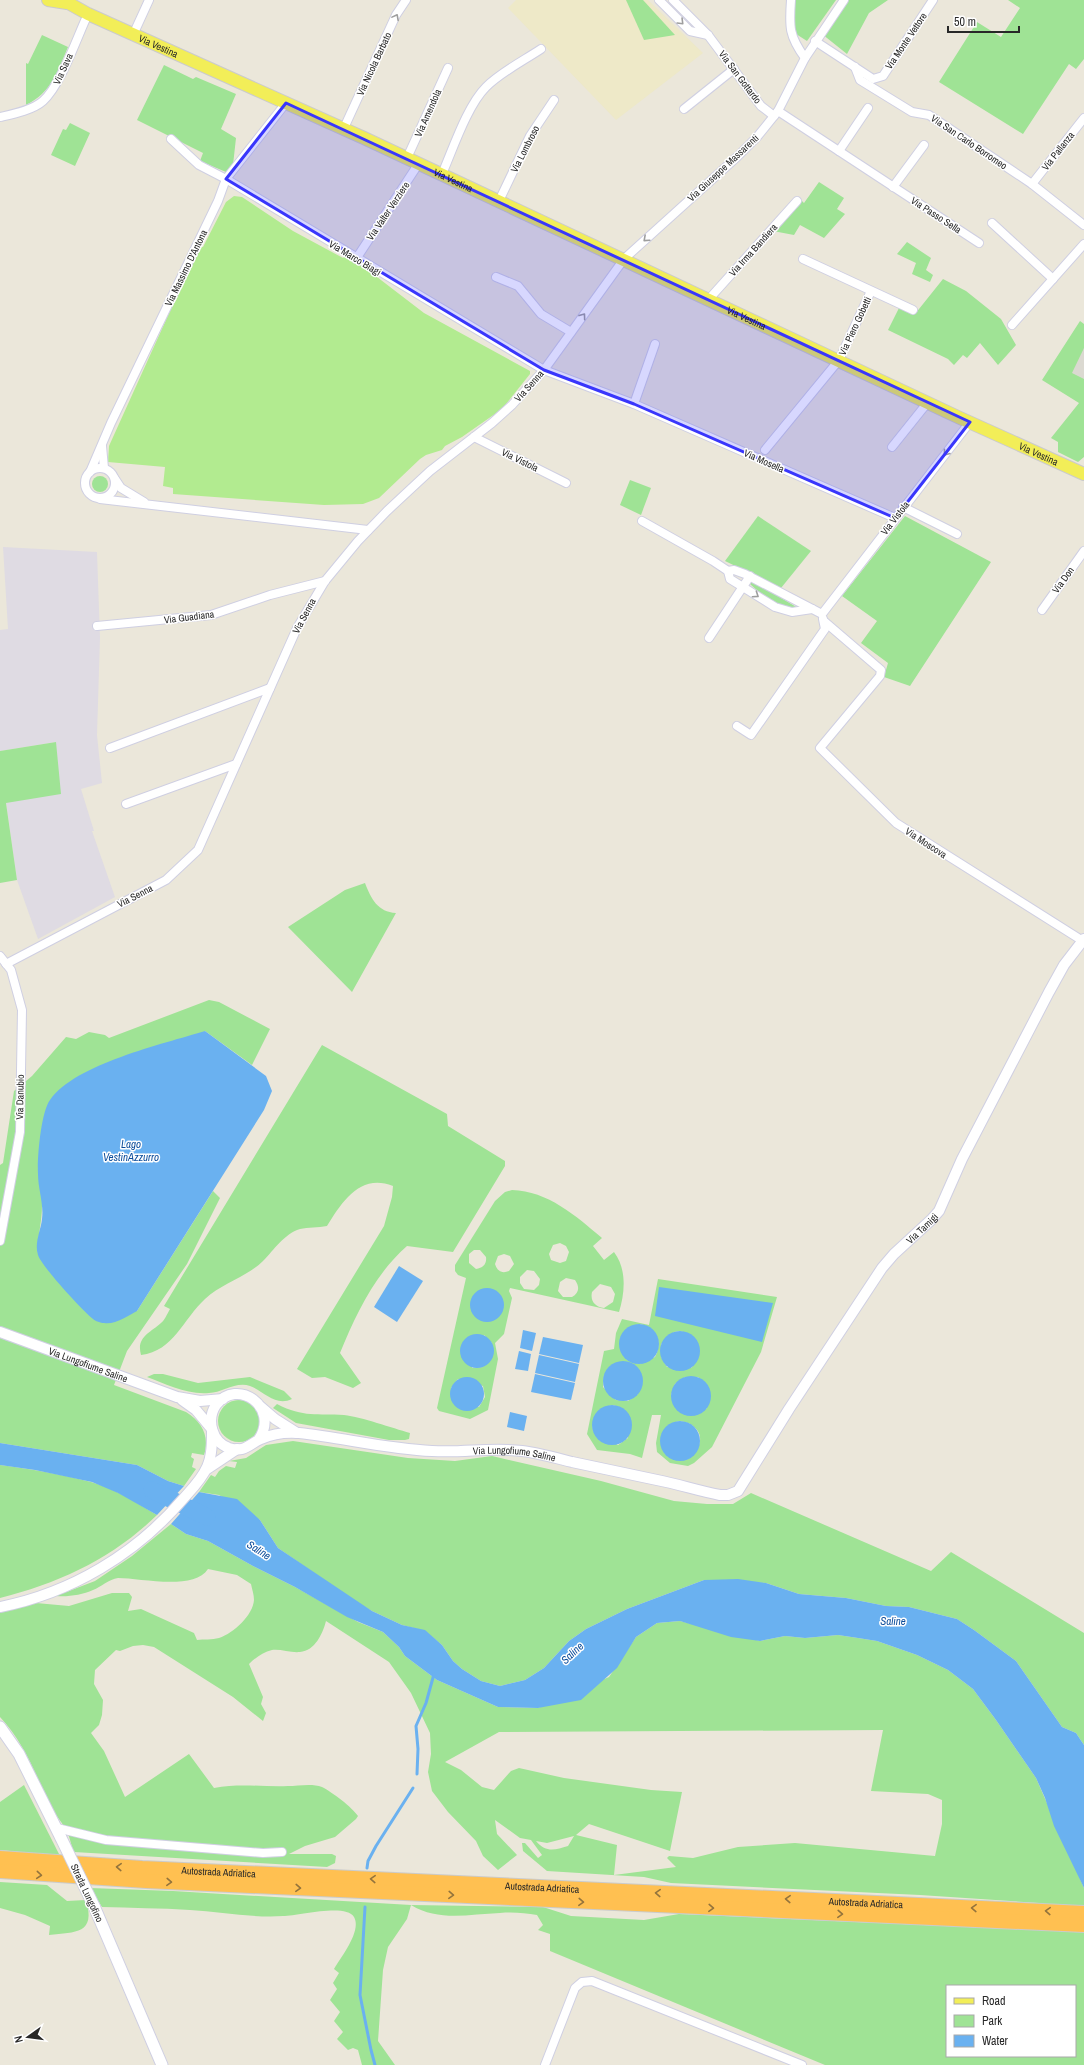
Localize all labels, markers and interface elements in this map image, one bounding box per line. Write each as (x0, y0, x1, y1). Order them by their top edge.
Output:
scale bar (948, 8, 1019, 34)
street label: Via Monte Vettore (882, 10, 930, 72)
one-way arrow (391, 14, 399, 21)
text: 50 m (954, 14, 976, 30)
one-way arrow (676, 17, 684, 25)
street label: Via Nicola Barbato (354, 30, 395, 98)
street label: Via Vestina (137, 31, 181, 60)
street label: Via San Gottardo (716, 48, 764, 107)
street label: Via Sava (50, 51, 76, 87)
street label: Via Amendola (412, 87, 444, 139)
street label: Via San Carlo Borromeo (928, 112, 1010, 173)
street label: Via Lombroso (508, 123, 543, 175)
street label: Via Pallanza (1039, 129, 1078, 173)
street label: Via Giuseppe Massarenti (685, 132, 761, 204)
street label: Via Vestina (432, 165, 476, 195)
street label: Via Valter Verziere (364, 179, 413, 243)
street label: Via Passo Sella (908, 194, 964, 236)
street label: Via Irma Bandiera (726, 221, 780, 279)
street label: Via Massimo D'Antona (162, 227, 210, 308)
one-way arrow (643, 235, 651, 242)
street label: Via Marco Biagi (327, 237, 383, 279)
street label: Via Piero Gobetti (836, 295, 874, 357)
street label: Via Vestina (725, 303, 769, 333)
one-way arrow (578, 313, 586, 320)
street label: Via Senna (511, 367, 547, 405)
street label: Via Vestina (1017, 439, 1061, 468)
street label: Via Vistola (499, 446, 541, 475)
street label: Via Mosella (742, 446, 787, 476)
one-way arrow (943, 449, 950, 456)
street label: Via Vistola (878, 498, 913, 538)
street label: Via Don (1049, 564, 1077, 596)
one-way arrow (752, 590, 759, 597)
street label: Via Senna (289, 596, 319, 636)
street label: Via Guadiana (163, 607, 215, 627)
street label: Via Moscova (903, 825, 950, 862)
street label: Via Senna (115, 881, 155, 910)
street label: Via Danubio (13, 1074, 27, 1120)
water label: Lago VestinAzzurro (103, 1137, 159, 1164)
street label: Via Tamigi (903, 1210, 941, 1246)
street label: Via Lungofiume Saline (47, 1344, 130, 1385)
street label: Via Lungofiume Saline (473, 1443, 558, 1464)
water label: Saline (244, 1537, 274, 1563)
water label: Saline (880, 1614, 906, 1628)
water label: Saline (558, 1639, 586, 1667)
street label: Strada Lungofino (68, 1862, 106, 1925)
one-way arrow (116, 1862, 122, 1871)
street label: Autostrada Adriatica (180, 1863, 256, 1880)
one-way arrow (36, 1870, 42, 1879)
one-way arrow (370, 1875, 376, 1883)
one-way arrow (166, 1878, 172, 1886)
street label: Autostrada Adriatica (504, 1879, 580, 1895)
one-way arrow (295, 1884, 301, 1892)
one-way arrow (655, 1888, 661, 1897)
one-way arrow (448, 1891, 454, 1900)
one-way arrow (785, 1894, 791, 1903)
street label: Autostrada Adriatica (827, 1894, 904, 1911)
one-way arrow (578, 1897, 584, 1906)
one-way arrow (971, 1903, 977, 1912)
one-way arrow (708, 1904, 714, 1912)
one-way arrow (1045, 1907, 1051, 1915)
one-way arrow (837, 1910, 843, 1918)
legend (946, 1985, 1076, 2057)
text: Road (982, 1993, 1006, 2009)
text: Park (982, 2013, 1002, 2029)
north arrow (8, 2017, 48, 2057)
text: Water (982, 2033, 1009, 2049)
text: N (11, 2035, 26, 2044)

